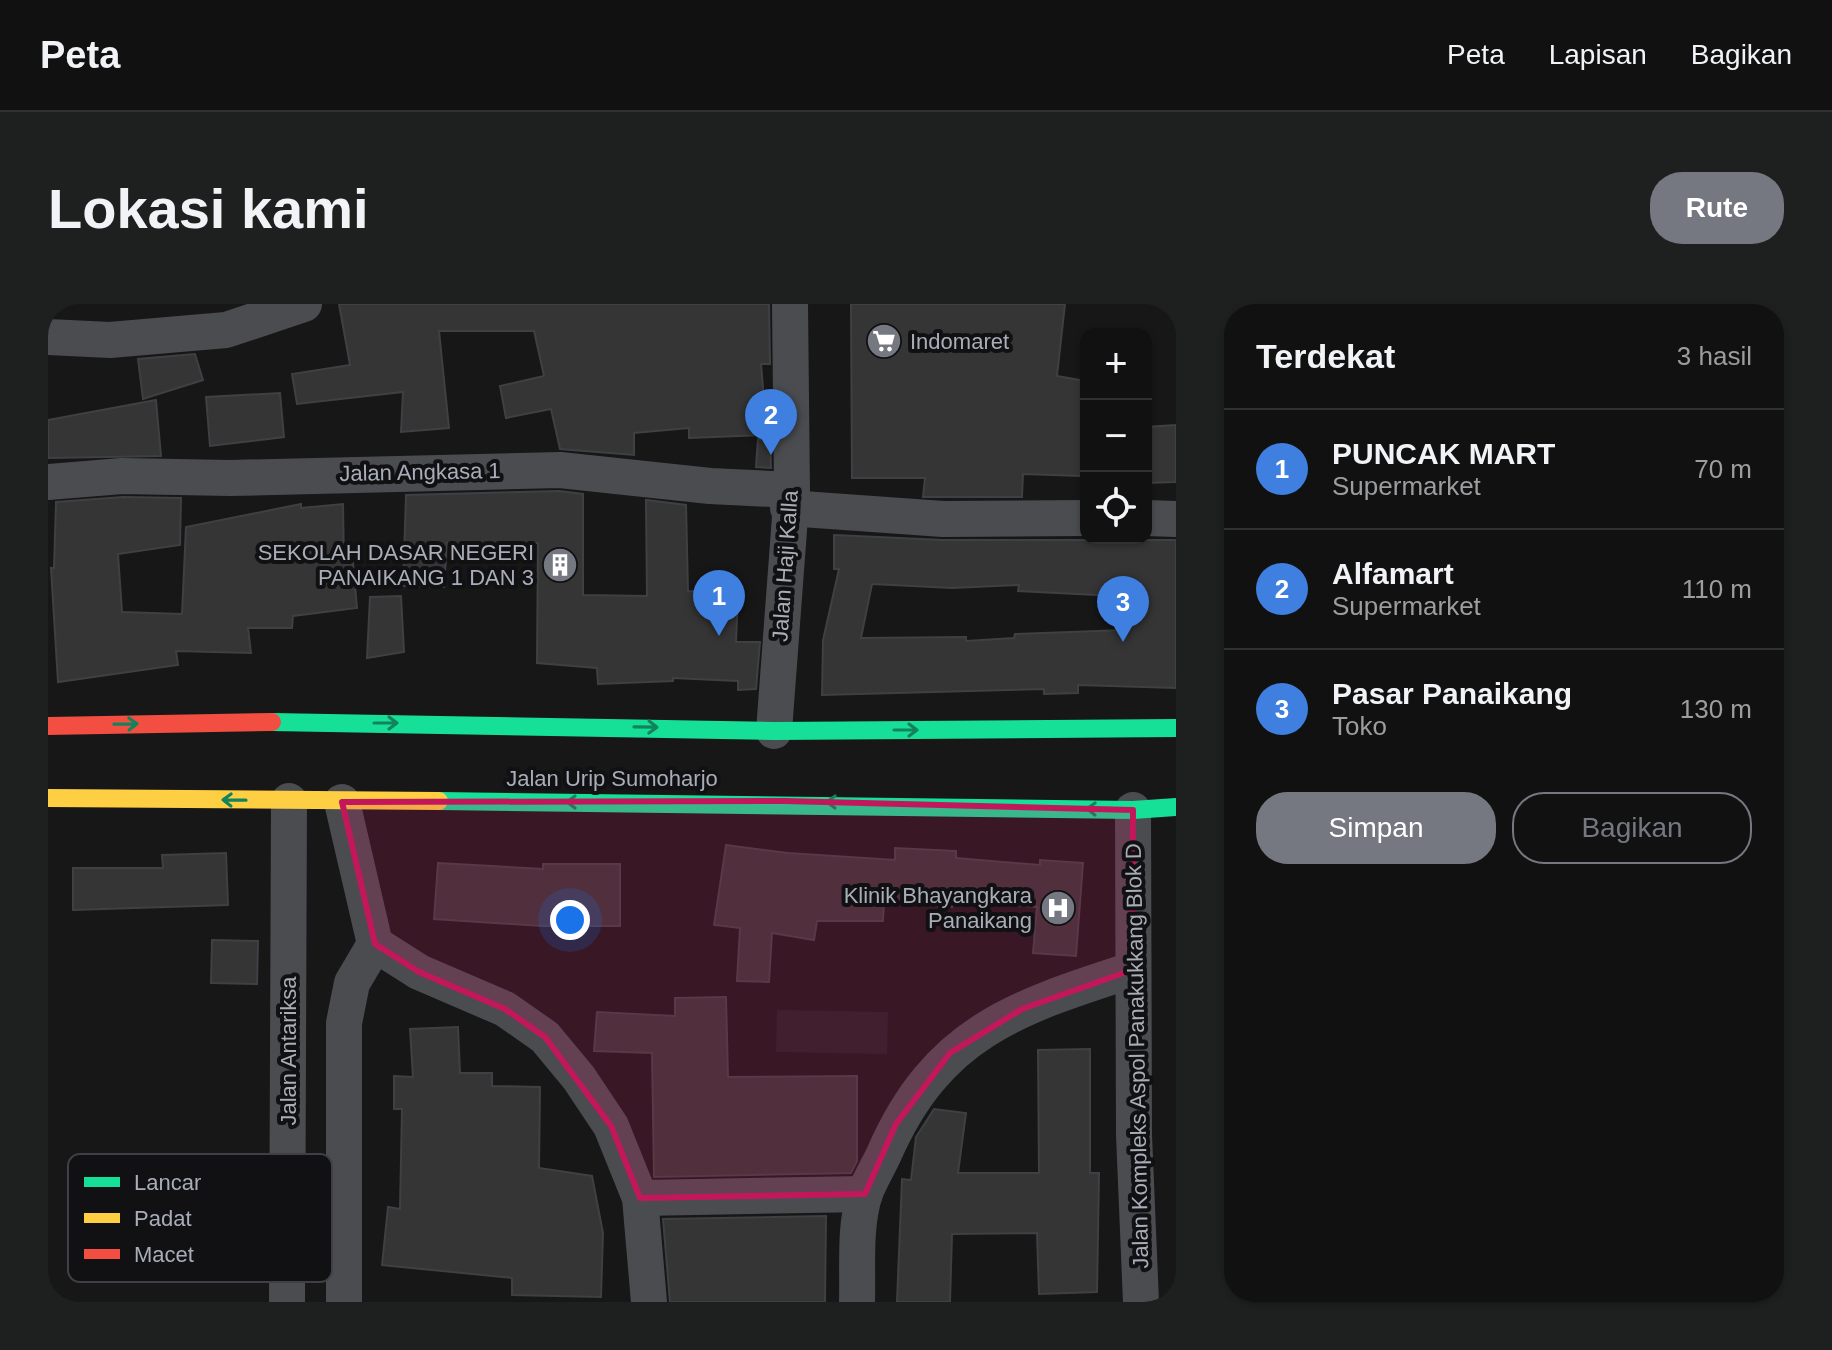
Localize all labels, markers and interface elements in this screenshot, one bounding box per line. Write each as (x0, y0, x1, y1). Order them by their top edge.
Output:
text: Peta (40, 34, 120, 76)
text: Peta (1447, 39, 1505, 70)
text: Lapisan (1549, 39, 1647, 70)
text: Bagikan (1691, 39, 1792, 70)
button: Rute (1650, 172, 1784, 244)
text: Lokasi kami (48, 177, 369, 240)
supermarket icon: Indomaret (865, 322, 903, 360)
map controls (1080, 328, 1152, 544)
button: + (1080, 328, 1152, 400)
place label: Indomaret (910, 329, 1009, 354)
text: Terdekat (1256, 337, 1395, 375)
text: 3 hasil (1677, 341, 1752, 371)
pin: 2 (745, 389, 797, 455)
button: − (1080, 400, 1152, 472)
text: PUNCAK MART (1332, 437, 1555, 470)
text: 1 (1275, 454, 1289, 484)
text: 70 m (1694, 454, 1752, 484)
street label: Jalan Angkasa 1 (339, 458, 501, 486)
text: Supermarket (1332, 471, 1481, 501)
button: locate (1080, 472, 1152, 544)
street label: Jalan Haji Kalla (767, 489, 803, 643)
place label: SEKOLAH DASAR NEGERI PANAIKANG 1 DAN 3 (258, 540, 534, 590)
building icon: SEKOLAH DASAR NEGERI PANAIKANG 1 DAN 3 (541, 546, 579, 584)
text: Alfamart (1332, 557, 1454, 590)
pin: 1 (693, 570, 745, 636)
text: 2 (1275, 574, 1289, 604)
text: 110 m (1682, 574, 1752, 604)
pin: 3 (1097, 576, 1149, 642)
text: Supermarket (1332, 591, 1481, 621)
text: Pasar Panaikang (1332, 677, 1572, 710)
text: 3 (1275, 694, 1289, 724)
text: 130 m (1680, 694, 1752, 724)
text: Toko (1332, 711, 1387, 741)
one-way arrow (372, 715, 399, 731)
one-way arrow (112, 717, 139, 732)
one-way arrow (632, 719, 659, 734)
one-way arrow (892, 722, 919, 738)
street label: Jalan Urip Sumoharjo (506, 766, 718, 791)
one-way arrow (221, 792, 248, 808)
button: Simpan (1256, 792, 1496, 864)
button: Bagikan (1512, 792, 1752, 864)
one-way arrow (565, 794, 592, 810)
one-way arrow (825, 795, 852, 810)
one-way arrow (1085, 802, 1112, 817)
street label: Jalan Kompleks Aspol Panakukkang Blok D (1121, 843, 1153, 1269)
place label: Klinik Bhayangkara Panaikang (844, 883, 1033, 933)
hospital icon: Klinik Bhayangkara Panaikang (1039, 889, 1077, 927)
your location (550, 900, 590, 940)
street label: Jalan Antariksa (276, 976, 301, 1126)
legend (68, 1154, 332, 1282)
text: Lancar (134, 1170, 201, 1195)
text: Padat (134, 1206, 192, 1231)
text: Macet (134, 1242, 194, 1267)

